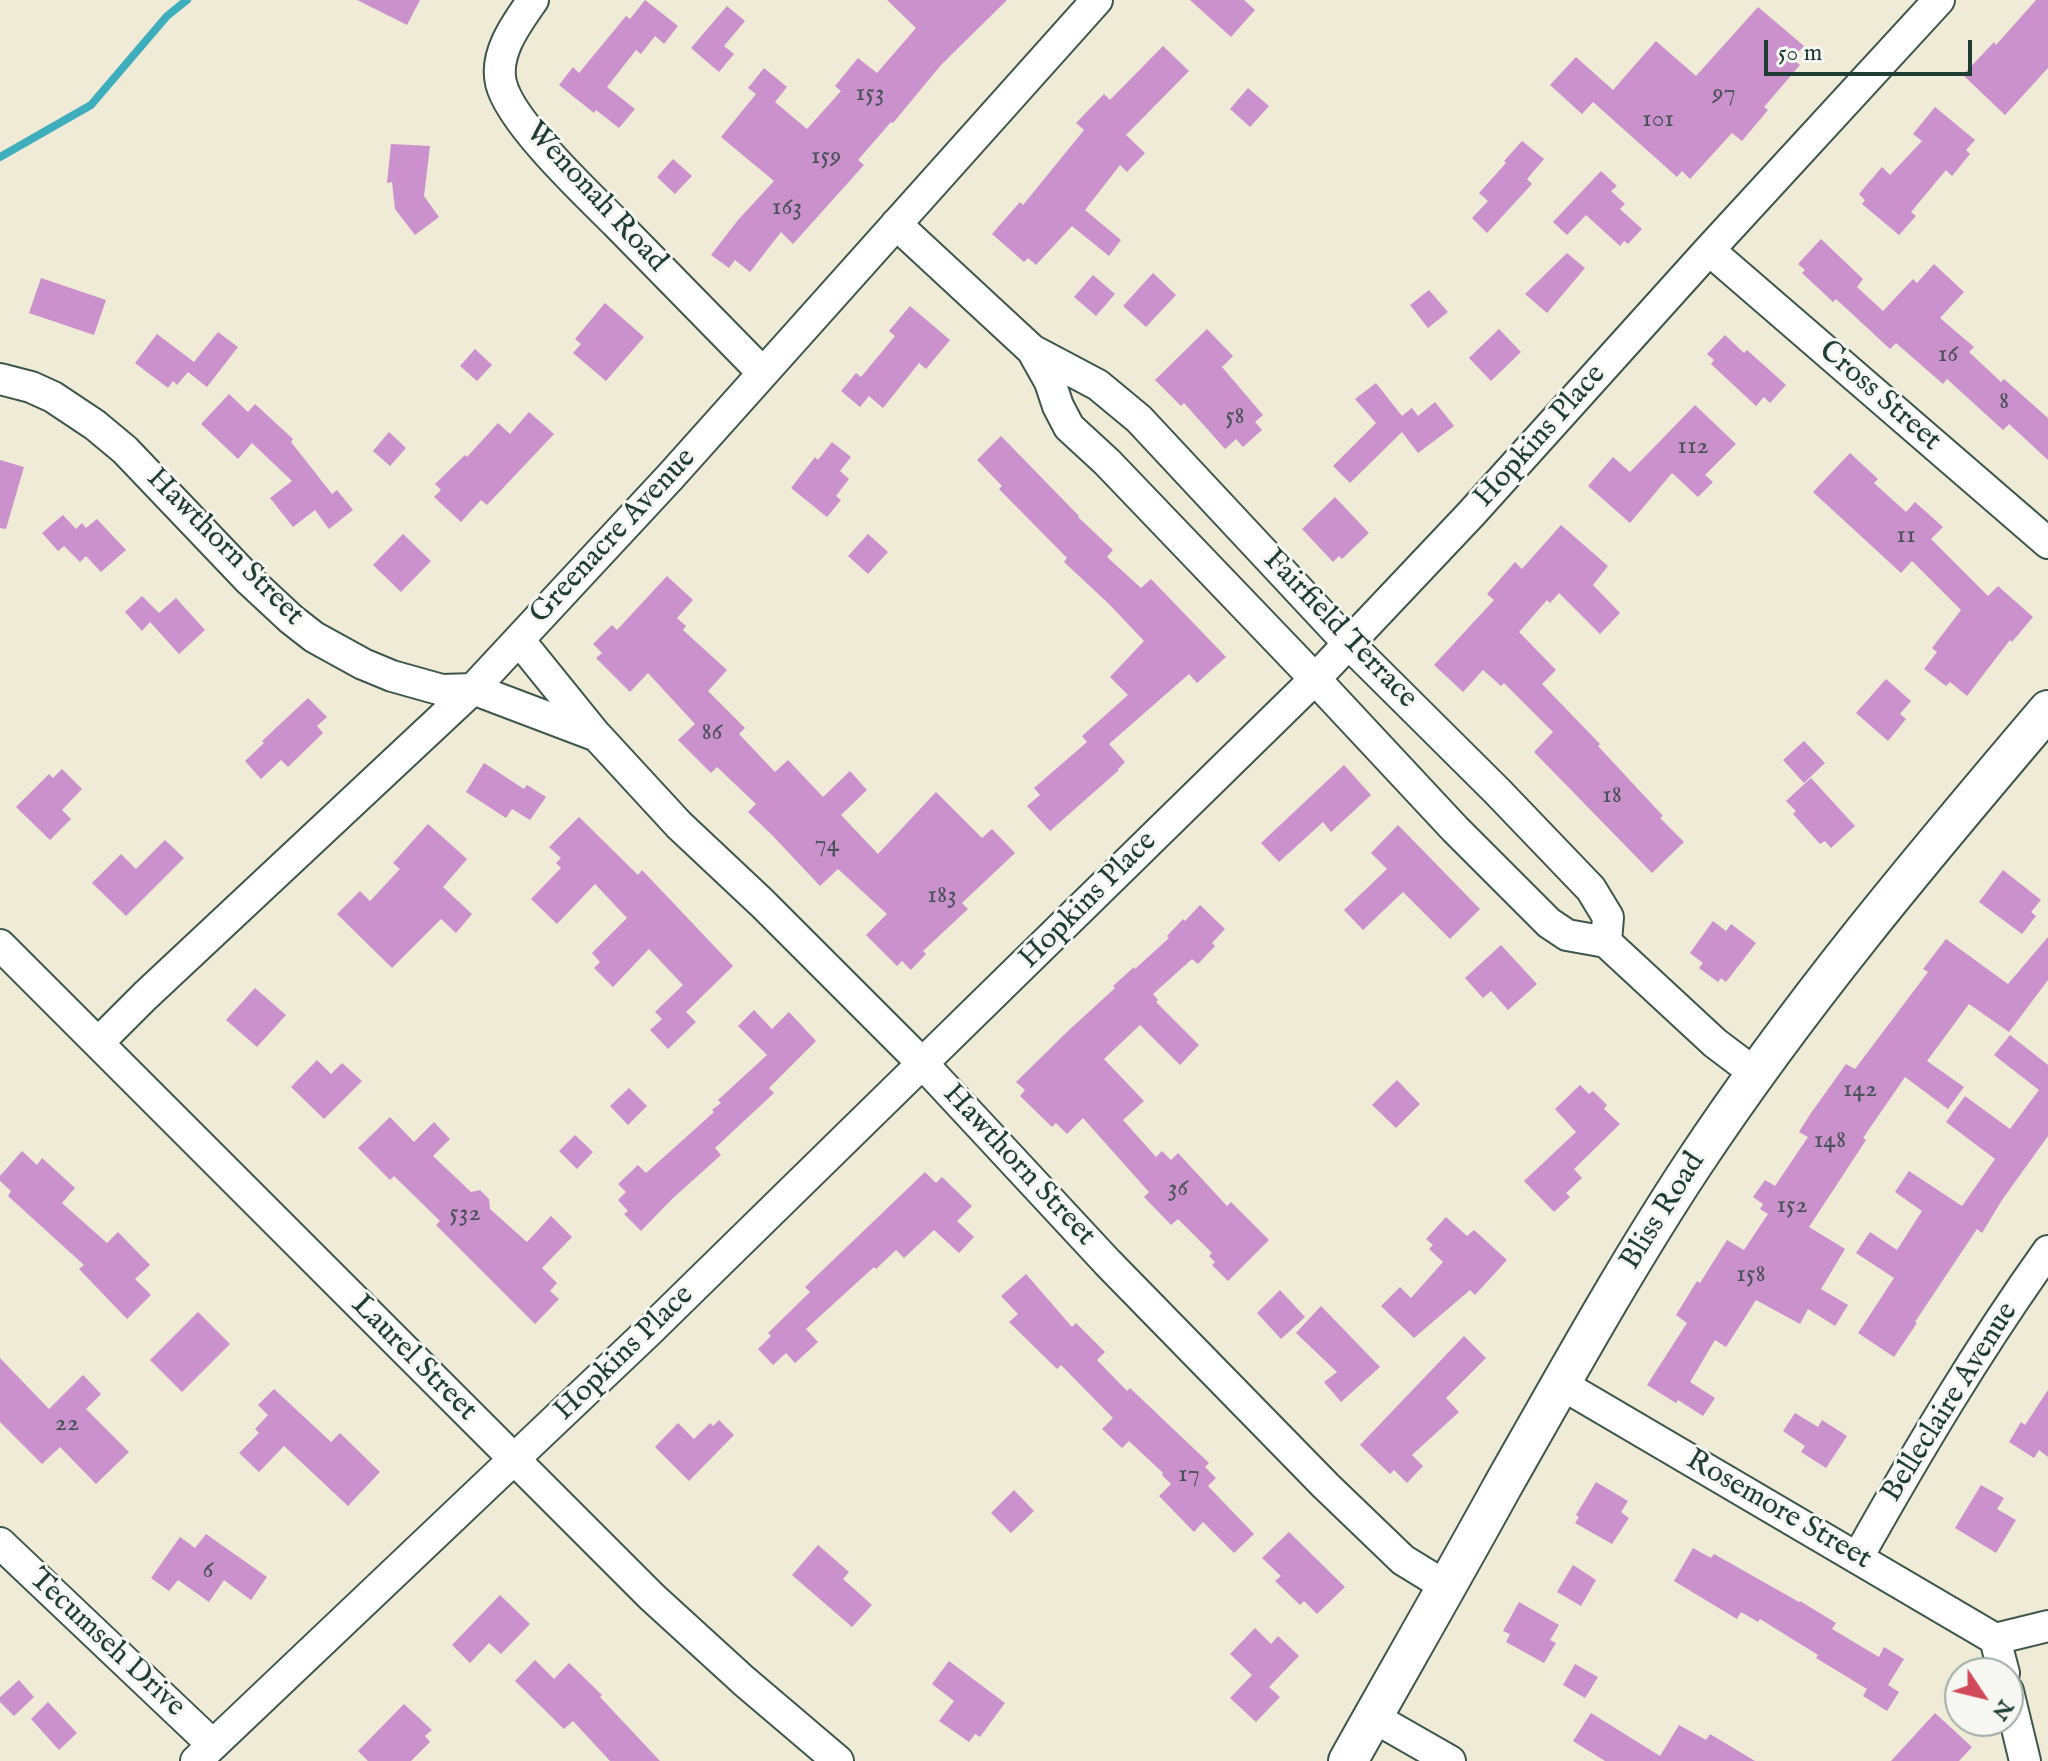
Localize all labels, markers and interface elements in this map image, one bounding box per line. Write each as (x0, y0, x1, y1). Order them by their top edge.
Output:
scale bar (1768, 24, 1976, 74)
text: 50 m (1778, 38, 1822, 69)
house number: 153 (856, 79, 884, 111)
house number: 97 (1712, 79, 1736, 111)
house number: 101 (1642, 105, 1674, 137)
street label: Wenonah Road (516, 115, 674, 281)
house number: 159 (811, 142, 841, 174)
house number: 163 (772, 193, 802, 225)
street label: Cross Street (1810, 334, 1948, 460)
house number: 16 (1938, 340, 1958, 372)
street label: Hopkins Place (1467, 358, 1615, 516)
house number: 8 (1999, 387, 2009, 419)
house number: 58 (1225, 402, 1245, 434)
house number: 112 (1677, 432, 1709, 464)
street label: Greenacre Avenue (523, 442, 705, 632)
street label: Hawthorn Street (138, 462, 310, 634)
house number: 11 (1896, 521, 1916, 553)
street label: Fairfield Terrace (1254, 543, 1424, 717)
house number: 86 (701, 718, 723, 750)
house number: 18 (1602, 781, 1622, 813)
street label: Hopkins Place (1013, 825, 1165, 977)
house number: 74 (815, 830, 839, 862)
house number: 183 (927, 881, 957, 913)
house number: 142 (1843, 1075, 1877, 1107)
street label: Hawthorn Street (934, 1078, 1102, 1254)
house number: 148 (1814, 1126, 1846, 1158)
street label: Bliss Road (1614, 1147, 1714, 1277)
house number: 36 (1168, 1174, 1188, 1206)
house number: 152 (1776, 1191, 1808, 1223)
house number: 532 (449, 1199, 481, 1231)
house number: 158 (1736, 1260, 1766, 1292)
street label: Hopkins Place (548, 1279, 702, 1429)
street label: Laurel Street (342, 1288, 484, 1430)
street label: Belleclaire Avenue (1875, 1296, 2027, 1510)
house number: 22 (55, 1409, 79, 1441)
street label: Rosemore Street (1679, 1443, 1877, 1579)
house number: 17 (1178, 1460, 1200, 1492)
house number: 6 (203, 1556, 213, 1588)
street label: Tecumseh Drive (20, 1562, 192, 1726)
north arrow (1944, 1657, 2024, 1737)
text: N (1985, 1694, 2019, 1725)

